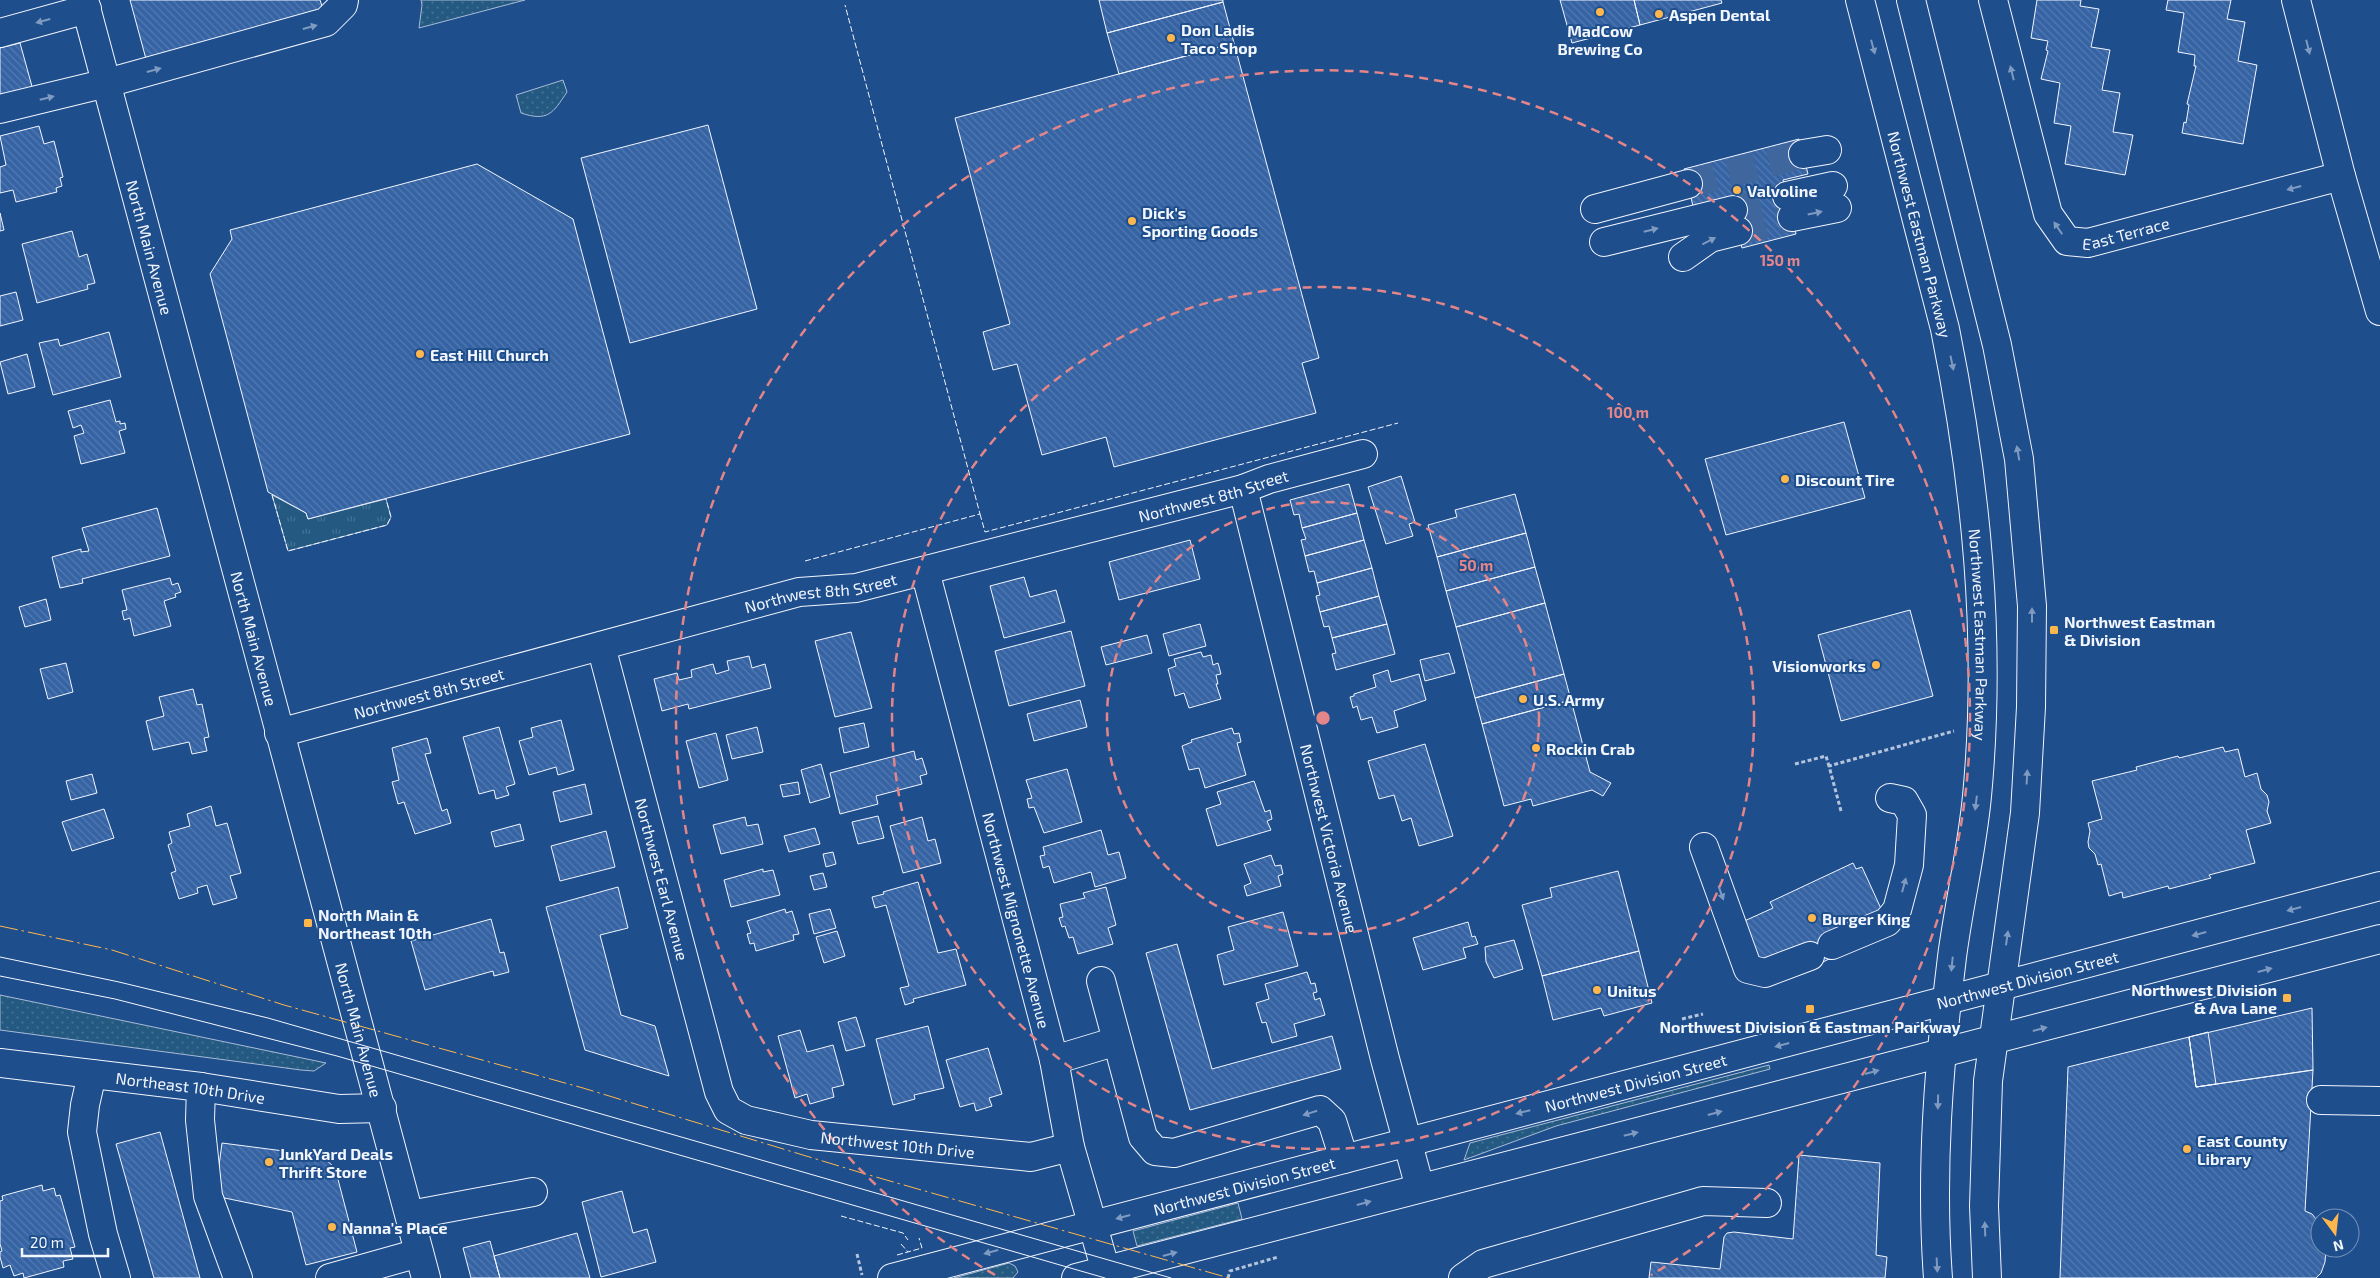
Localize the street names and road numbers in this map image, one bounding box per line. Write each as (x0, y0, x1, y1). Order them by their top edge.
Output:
street label: Northwest Eastman Parkway (1885, 129, 1956, 340)
street label: North Main Avenue (123, 178, 177, 317)
street label: East Terrace (2081, 212, 2171, 253)
street label: Northwest 8th Street (1136, 465, 1290, 525)
street label: Northwest Eastman Parkway (1966, 528, 1992, 742)
street label: Northwest 8th Street (742, 568, 899, 616)
street label: North Main Avenue (228, 569, 282, 708)
street label: Northwest 8th Street (351, 663, 506, 722)
street label: Northwest Victoria Avenue (1297, 742, 1363, 935)
street label: Northwest Earl Avenue (632, 796, 693, 962)
street label: Northwest Mignonette Avenue (980, 810, 1055, 1030)
street label: Northwest Division Street (1934, 946, 2120, 1012)
street label: North Main Avenue (332, 960, 387, 1099)
street label: Northwest Division Street (1543, 1049, 1729, 1115)
street label: Northeast 10th Drive (115, 1067, 266, 1107)
street label: Northwest 10th Drive (820, 1127, 976, 1161)
street label: Northwest Division Street (1151, 1152, 1337, 1218)

